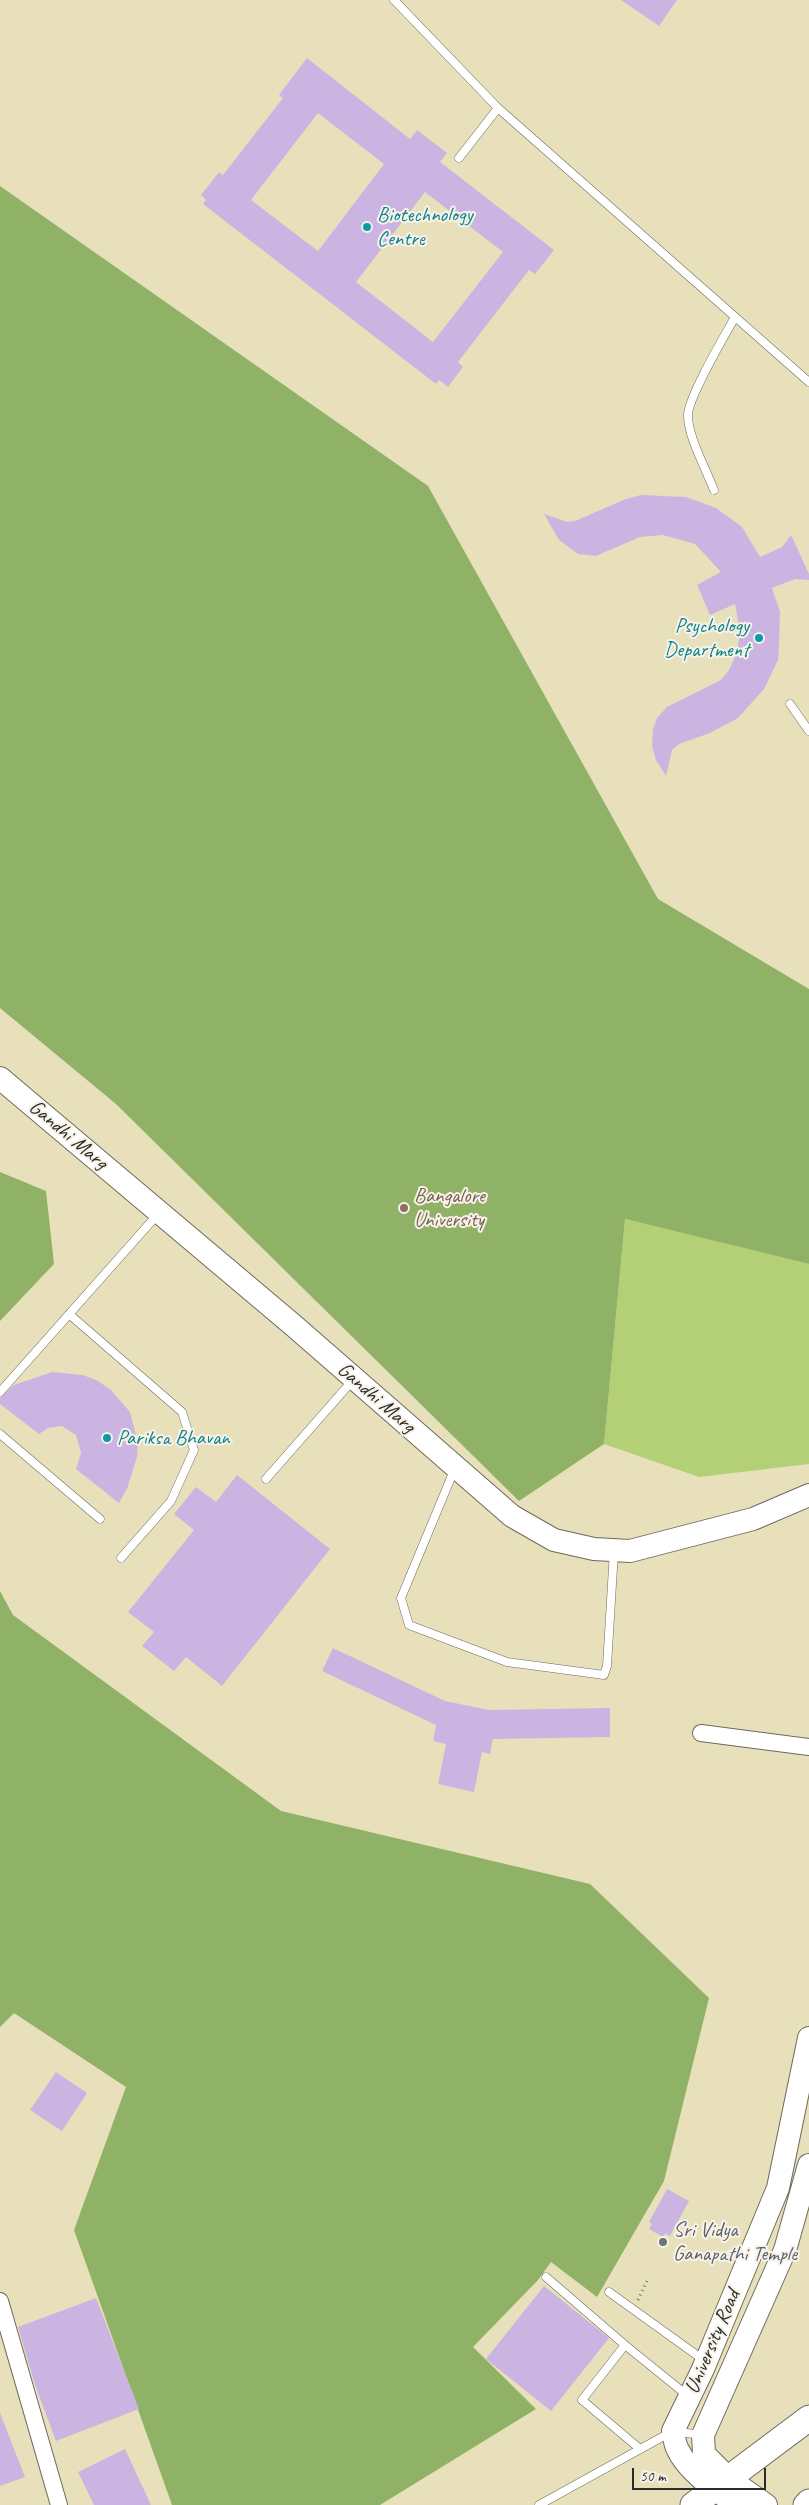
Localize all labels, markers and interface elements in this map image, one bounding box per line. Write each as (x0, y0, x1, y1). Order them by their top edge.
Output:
place label: Biotechnology Centre (377, 202, 473, 252)
marker: Biotechnology Centre (361, 221, 373, 233)
place label: Psychology Department (664, 613, 749, 663)
marker: Psychology Department (753, 632, 765, 644)
street label: Gandhi Marg (24, 1095, 112, 1175)
place label: Bangalore University (414, 1183, 485, 1233)
marker: Bangalore University (398, 1202, 410, 1214)
street label: Gandhi Marg (332, 1357, 420, 1439)
place label: Pariksa Bhavan (117, 1425, 230, 1451)
marker: Pariksa Bhavan (101, 1432, 113, 1444)
place label: Sri Vidya Ganapathi Temple (673, 2217, 797, 2267)
marker: Sri Vidya Ganapathi Temple (657, 2236, 669, 2248)
street label: University Road (680, 2286, 746, 2398)
scale bar (634, 2458, 768, 2490)
text: 50 m (640, 2467, 666, 2486)

